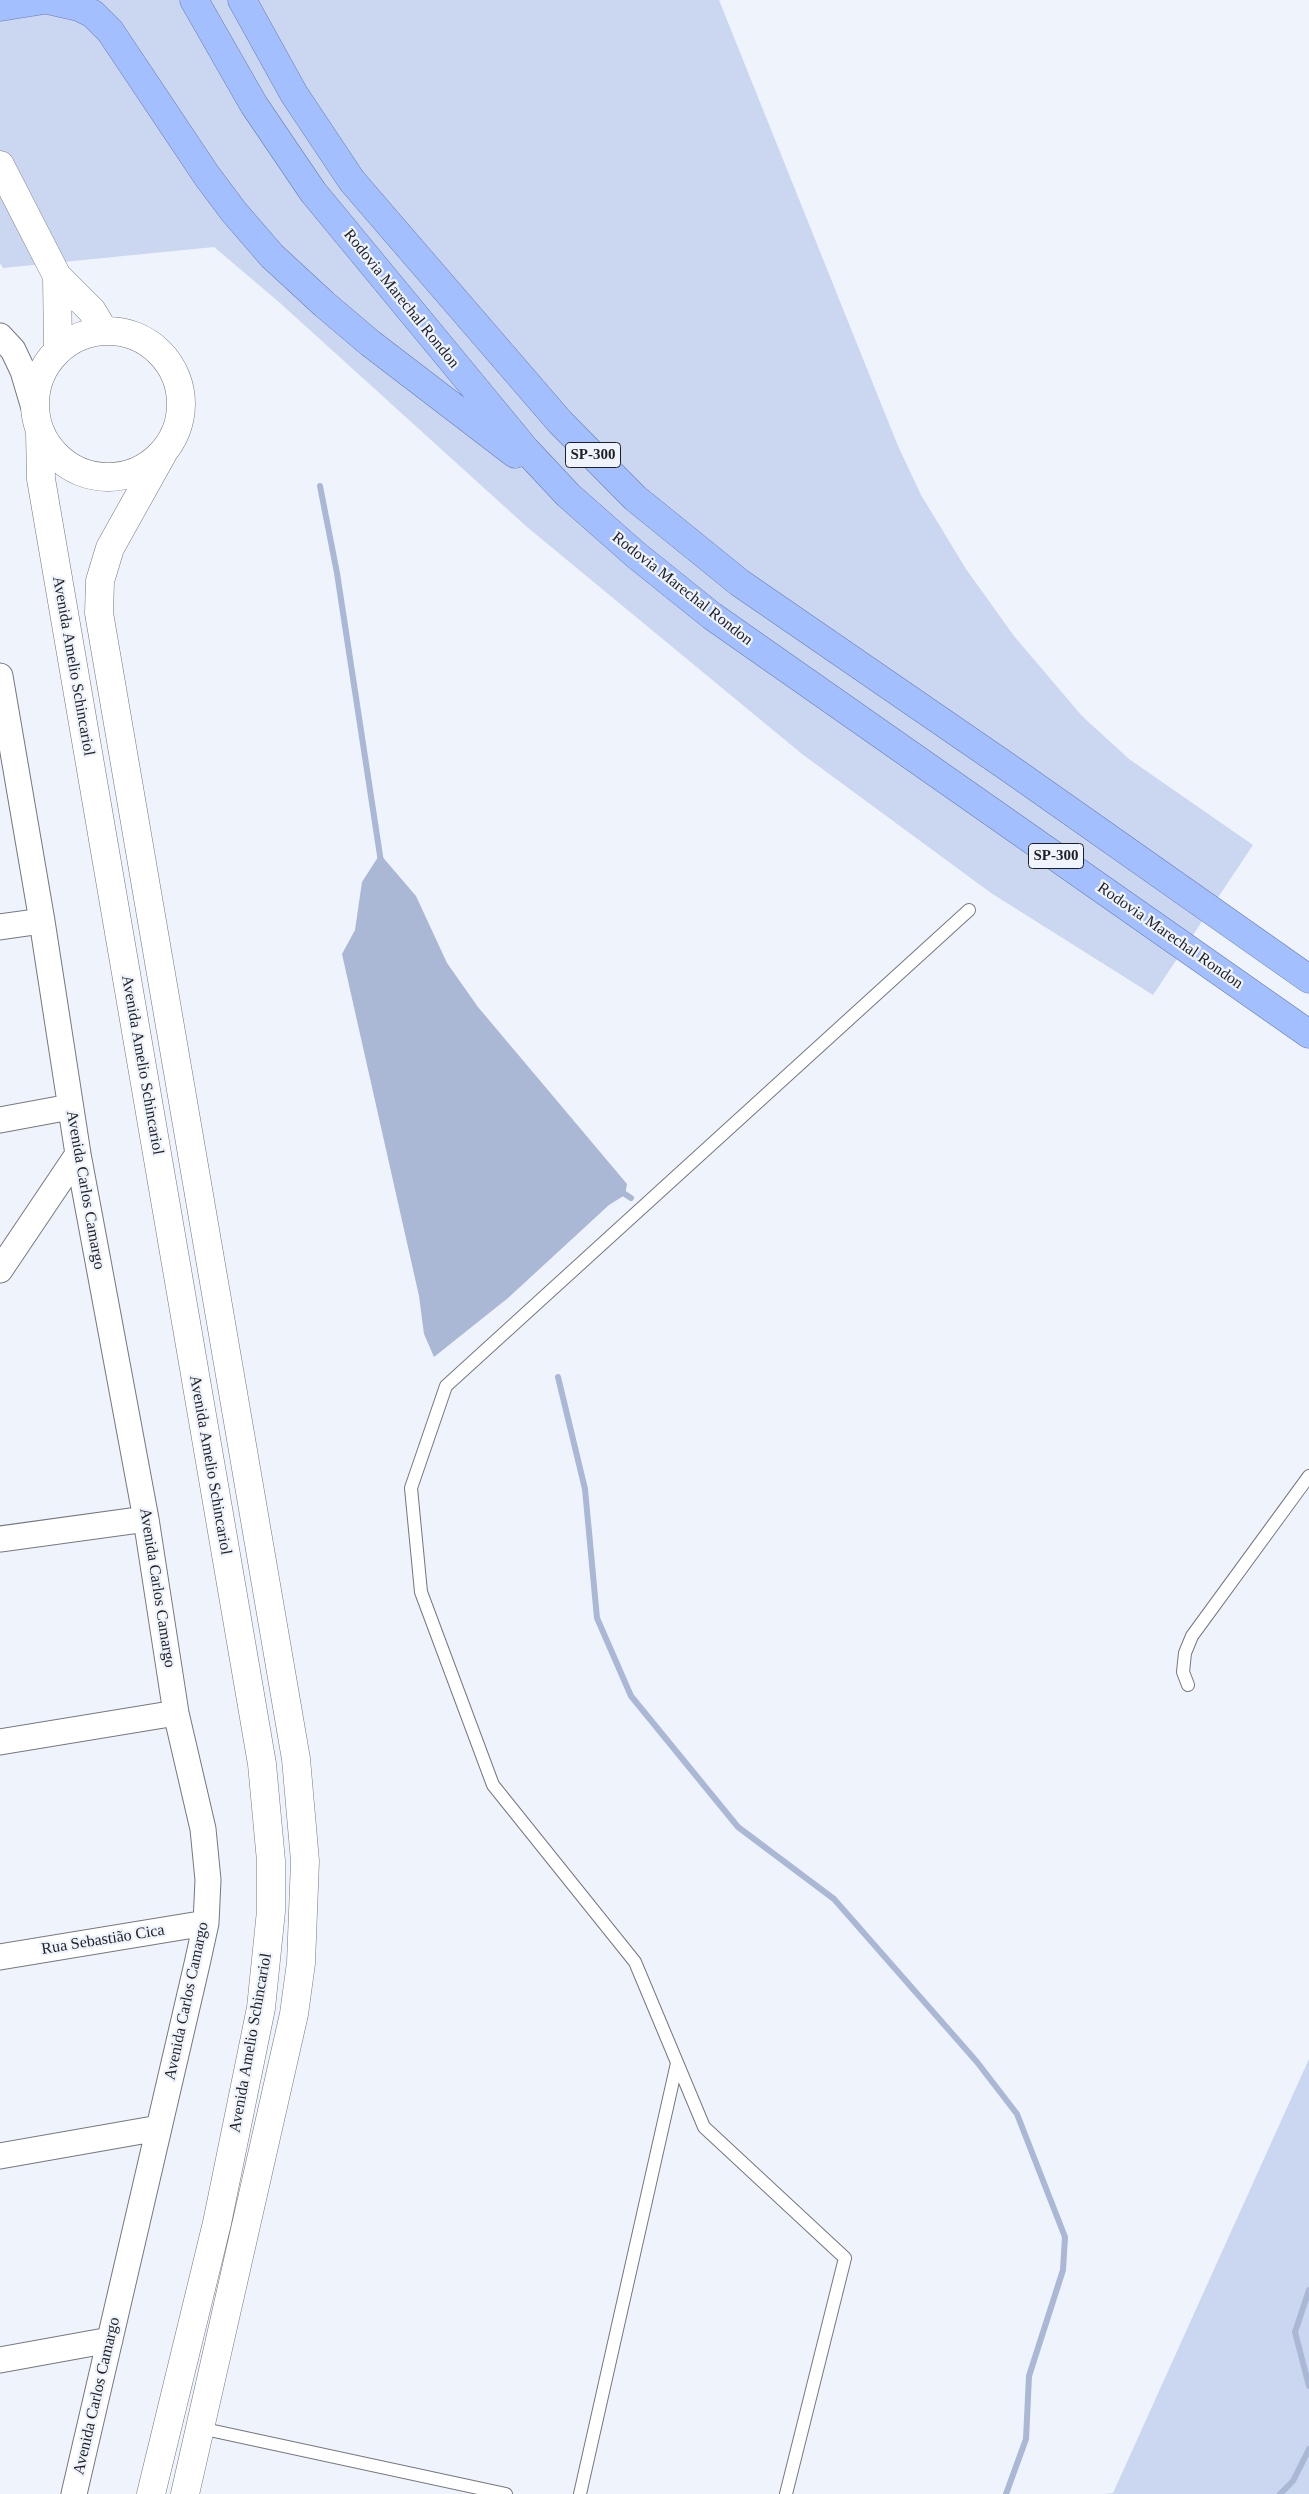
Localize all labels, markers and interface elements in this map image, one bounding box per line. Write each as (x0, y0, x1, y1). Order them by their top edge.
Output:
street label: Rodovia Marechal Rondon (339, 226, 463, 372)
road number: SP-300 (566, 442, 620, 468)
street label: Rodovia Marechal Rondon (608, 528, 756, 650)
street label: Avenida Amelio Schincariol (48, 575, 98, 757)
road number: SP-300 (1028, 844, 1084, 868)
street label: Rodovia Marechal Rondon (1094, 878, 1246, 994)
street label: Avenida Amelio Schincariol (117, 974, 167, 1156)
street label: Avenida Carlos Camargo (62, 1109, 108, 1271)
street label: Avenida Amelio Schincariol (185, 1374, 235, 1556)
street label: Avenida Carlos Camargo (135, 1507, 179, 1669)
street label: Avenida Carlos Camargo (161, 1920, 213, 2082)
street label: Rua Sebastião Cica (40, 1921, 166, 1959)
street label: Avenida Amelio Schincariol (226, 1952, 276, 2134)
street label: Avenida Carlos Camargo (70, 2315, 124, 2477)

